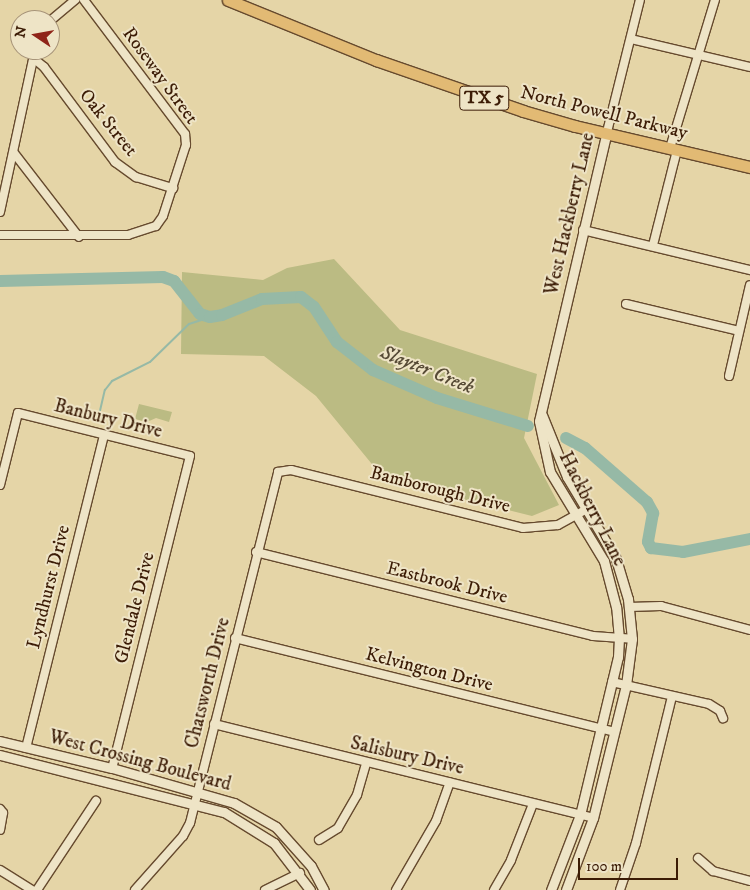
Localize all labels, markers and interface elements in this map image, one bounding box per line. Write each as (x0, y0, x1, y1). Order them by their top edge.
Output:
north arrow (10, 10, 60, 60)
street label: Roseway Street (117, 23, 203, 129)
text: N (11, 25, 31, 40)
street label: North Powell Parkway (518, 81, 690, 145)
road number: TX 5 (459, 82, 509, 114)
street label: Oak Street (74, 85, 142, 161)
street label: West Hackberry Lane (540, 131, 600, 297)
water label: Slayter Creek (377, 340, 477, 400)
street label: Banbury Drive (52, 395, 164, 443)
street label: Hackberry Lane (553, 448, 631, 570)
street label: Bamborough Drive (368, 462, 512, 518)
street label: Lyndhurst Drive (23, 523, 75, 651)
street label: Glendale Drive (110, 550, 160, 666)
street label: Eastbrook Drive (384, 557, 510, 609)
street label: Chatsworth Drive (181, 615, 235, 751)
street label: Kelvington Drive (363, 643, 495, 697)
street label: West Crossing Boulevard (47, 726, 233, 796)
street label: Salisbury Drive (348, 732, 466, 780)
scale bar (580, 848, 680, 880)
text: 100 m (586, 857, 622, 876)

